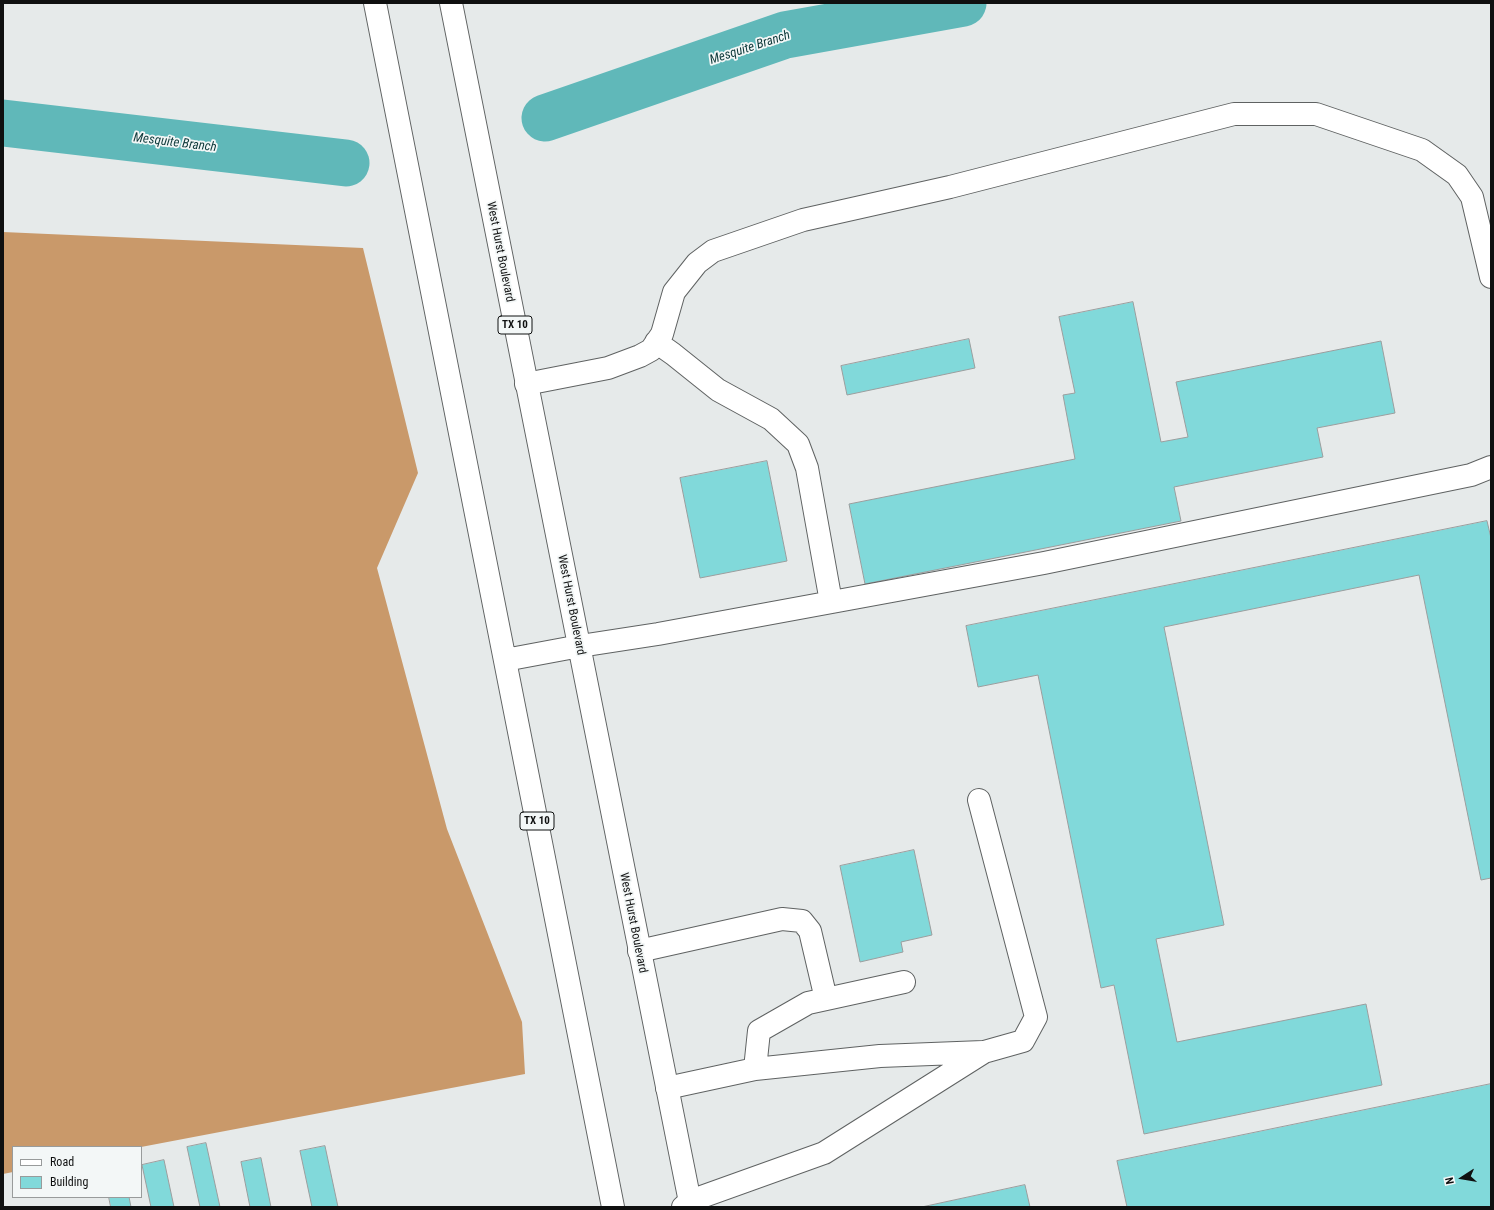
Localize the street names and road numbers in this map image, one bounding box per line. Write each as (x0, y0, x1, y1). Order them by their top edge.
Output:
street label: West Hurst Boulevard (483, 201, 517, 303)
road number: TX 10 (498, 316, 532, 334)
street label: West Hurst Boulevard (554, 554, 588, 656)
road number: TX 10 (520, 812, 554, 830)
street label: West Hurst Boulevard (616, 872, 650, 974)

